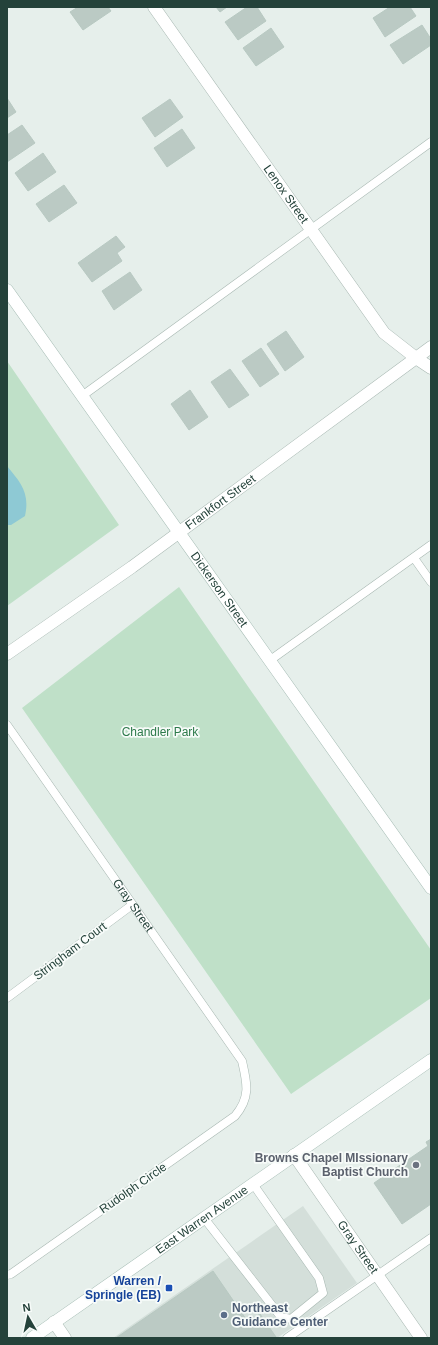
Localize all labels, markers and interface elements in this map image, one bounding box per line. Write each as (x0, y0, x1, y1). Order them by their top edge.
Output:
street label: Lenox Street (261, 162, 312, 227)
street label: Frankfort Street (183, 471, 259, 532)
street label: Dickerson Street (188, 549, 251, 630)
park label: Chandler Park (122, 725, 199, 739)
street label: Gray Street (110, 876, 157, 935)
street label: Stringham Court (31, 919, 110, 983)
place label: Browns Chapel MIssionary Baptist Church (255, 1151, 408, 1179)
street label: Rudolph Circle (97, 1160, 170, 1216)
marker: Browns Chapel MIssionary Baptist Church (411, 1160, 421, 1170)
street label: East Warren Avenue (153, 1182, 251, 1257)
street label: Gray Street (335, 1218, 381, 1277)
place label: Warren / Springle (EB) (85, 1274, 162, 1302)
marker: Warren / Springle (EB) (164, 1283, 174, 1293)
north arrow (8, 1297, 48, 1337)
text: N (22, 1301, 31, 1314)
place label: Northeast Guidance Center (232, 1301, 328, 1329)
marker: Northeast Guidance Center (219, 1310, 229, 1320)

